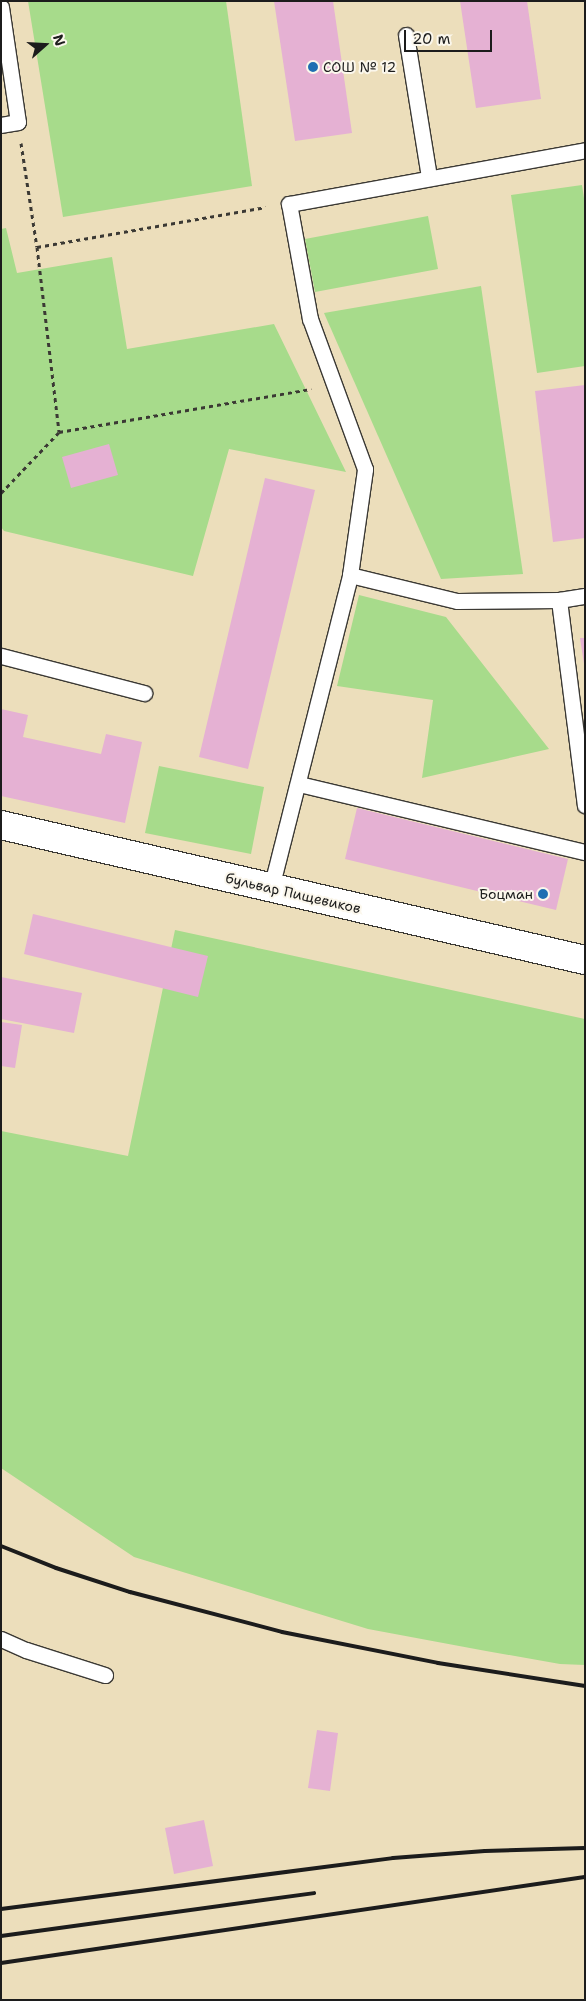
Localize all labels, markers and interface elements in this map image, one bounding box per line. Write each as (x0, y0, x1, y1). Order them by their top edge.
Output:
north arrow (20, 20, 70, 70)
scale bar (406, 20, 494, 52)
text: 20 m (412, 29, 451, 49)
text: N (49, 32, 69, 48)
place label: СОШ № 12 (323, 59, 396, 75)
marker: СОШ № 12 (307, 61, 319, 73)
street label: бульвар Пищевиков (224, 869, 362, 917)
place label: Боцман (479, 886, 533, 902)
marker: Боцман (537, 888, 549, 900)

